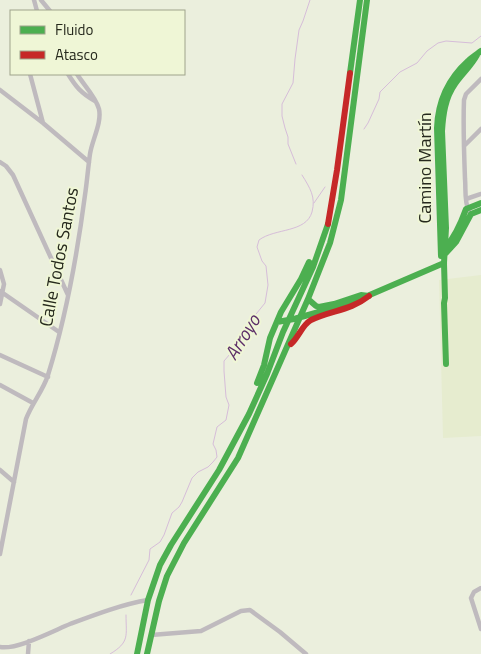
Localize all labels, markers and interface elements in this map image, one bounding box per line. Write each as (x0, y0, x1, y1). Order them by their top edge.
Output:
legend (10, 10, 185, 75)
text: Fluido (55, 18, 94, 41)
text: Atasco (55, 43, 98, 66)
street label: Camino Martín (411, 112, 438, 224)
street label: Calle Todos Santos (32, 185, 85, 329)
water label: Arroyo (216, 308, 267, 365)

